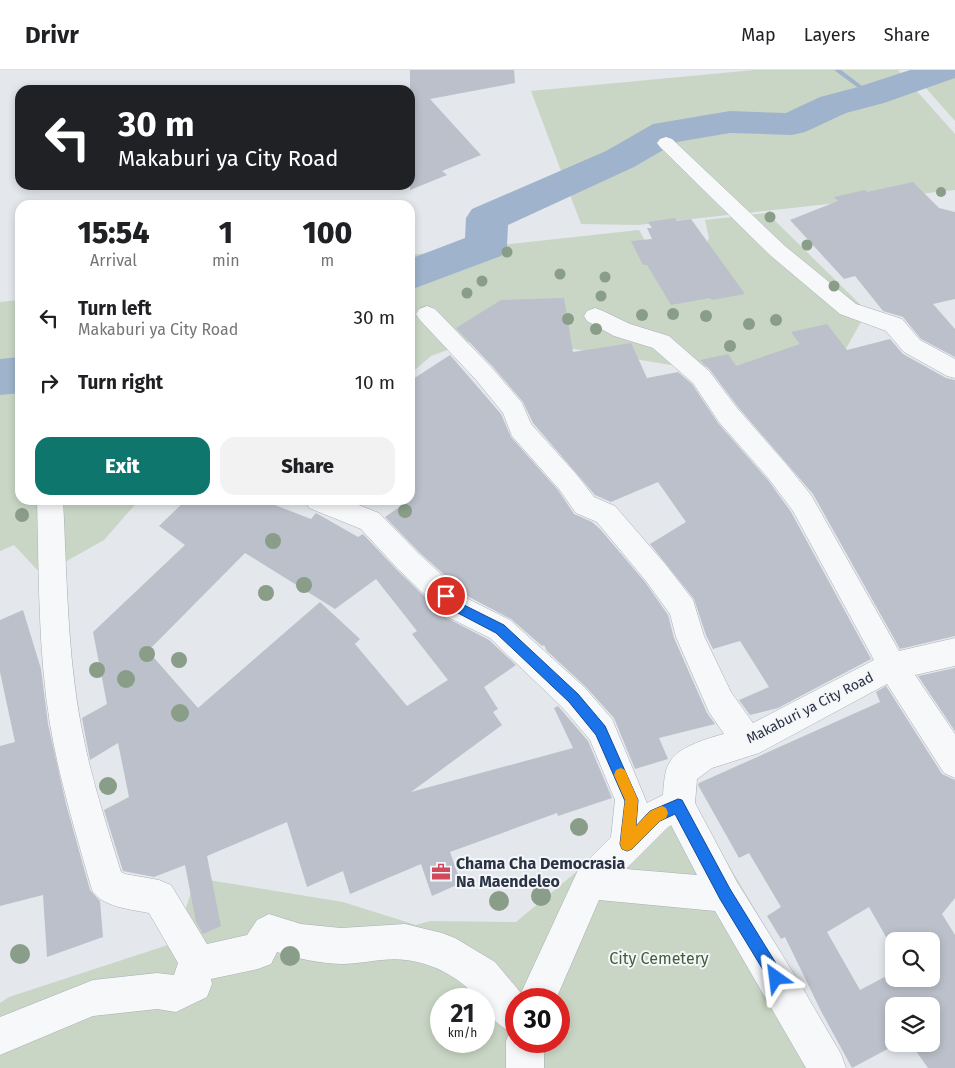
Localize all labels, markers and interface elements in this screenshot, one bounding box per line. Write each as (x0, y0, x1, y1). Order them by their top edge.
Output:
text: Drivr (25, 21, 79, 49)
text: Map (741, 24, 776, 46)
text: Layers (804, 24, 856, 46)
text: Share (884, 24, 930, 46)
text: 30 m (118, 103, 195, 145)
icon: left (35, 105, 100, 170)
text: Makaburi ya City Road (118, 145, 338, 172)
text: 15:54 (78, 215, 149, 251)
text: 1 (219, 215, 233, 251)
text: 100 (302, 215, 352, 251)
text: Arrival (90, 251, 137, 270)
text: min (212, 251, 240, 270)
text: m (321, 251, 334, 270)
text: Turn left (78, 297, 152, 320)
icon: left (35, 304, 63, 332)
text: 30 m (354, 306, 395, 329)
text: Makaburi ya City Road (78, 320, 238, 339)
icon: right (35, 369, 63, 397)
text: Turn right (78, 371, 163, 394)
text: 10 m (355, 371, 395, 394)
button: Exit (35, 437, 210, 495)
button: Share (220, 437, 395, 495)
pin (425, 575, 467, 617)
icon: arrive (432, 582, 460, 610)
street label: Makaburi ya City Road (744, 669, 876, 747)
place label: Chama Cha Democrasia Na Maendeleo (456, 854, 625, 891)
office icon: Chama Cha Democrasia Na Maendeleo (430, 861, 452, 883)
map controls (885, 932, 940, 1052)
button: search (885, 932, 940, 987)
park label: City Cemetery (609, 949, 709, 968)
position arrow (749, 951, 801, 1003)
speed limit sign: 30 (505, 988, 570, 1053)
button: layers (885, 997, 940, 1052)
text: 21 (451, 999, 474, 1029)
text: km/h (448, 1026, 477, 1040)

